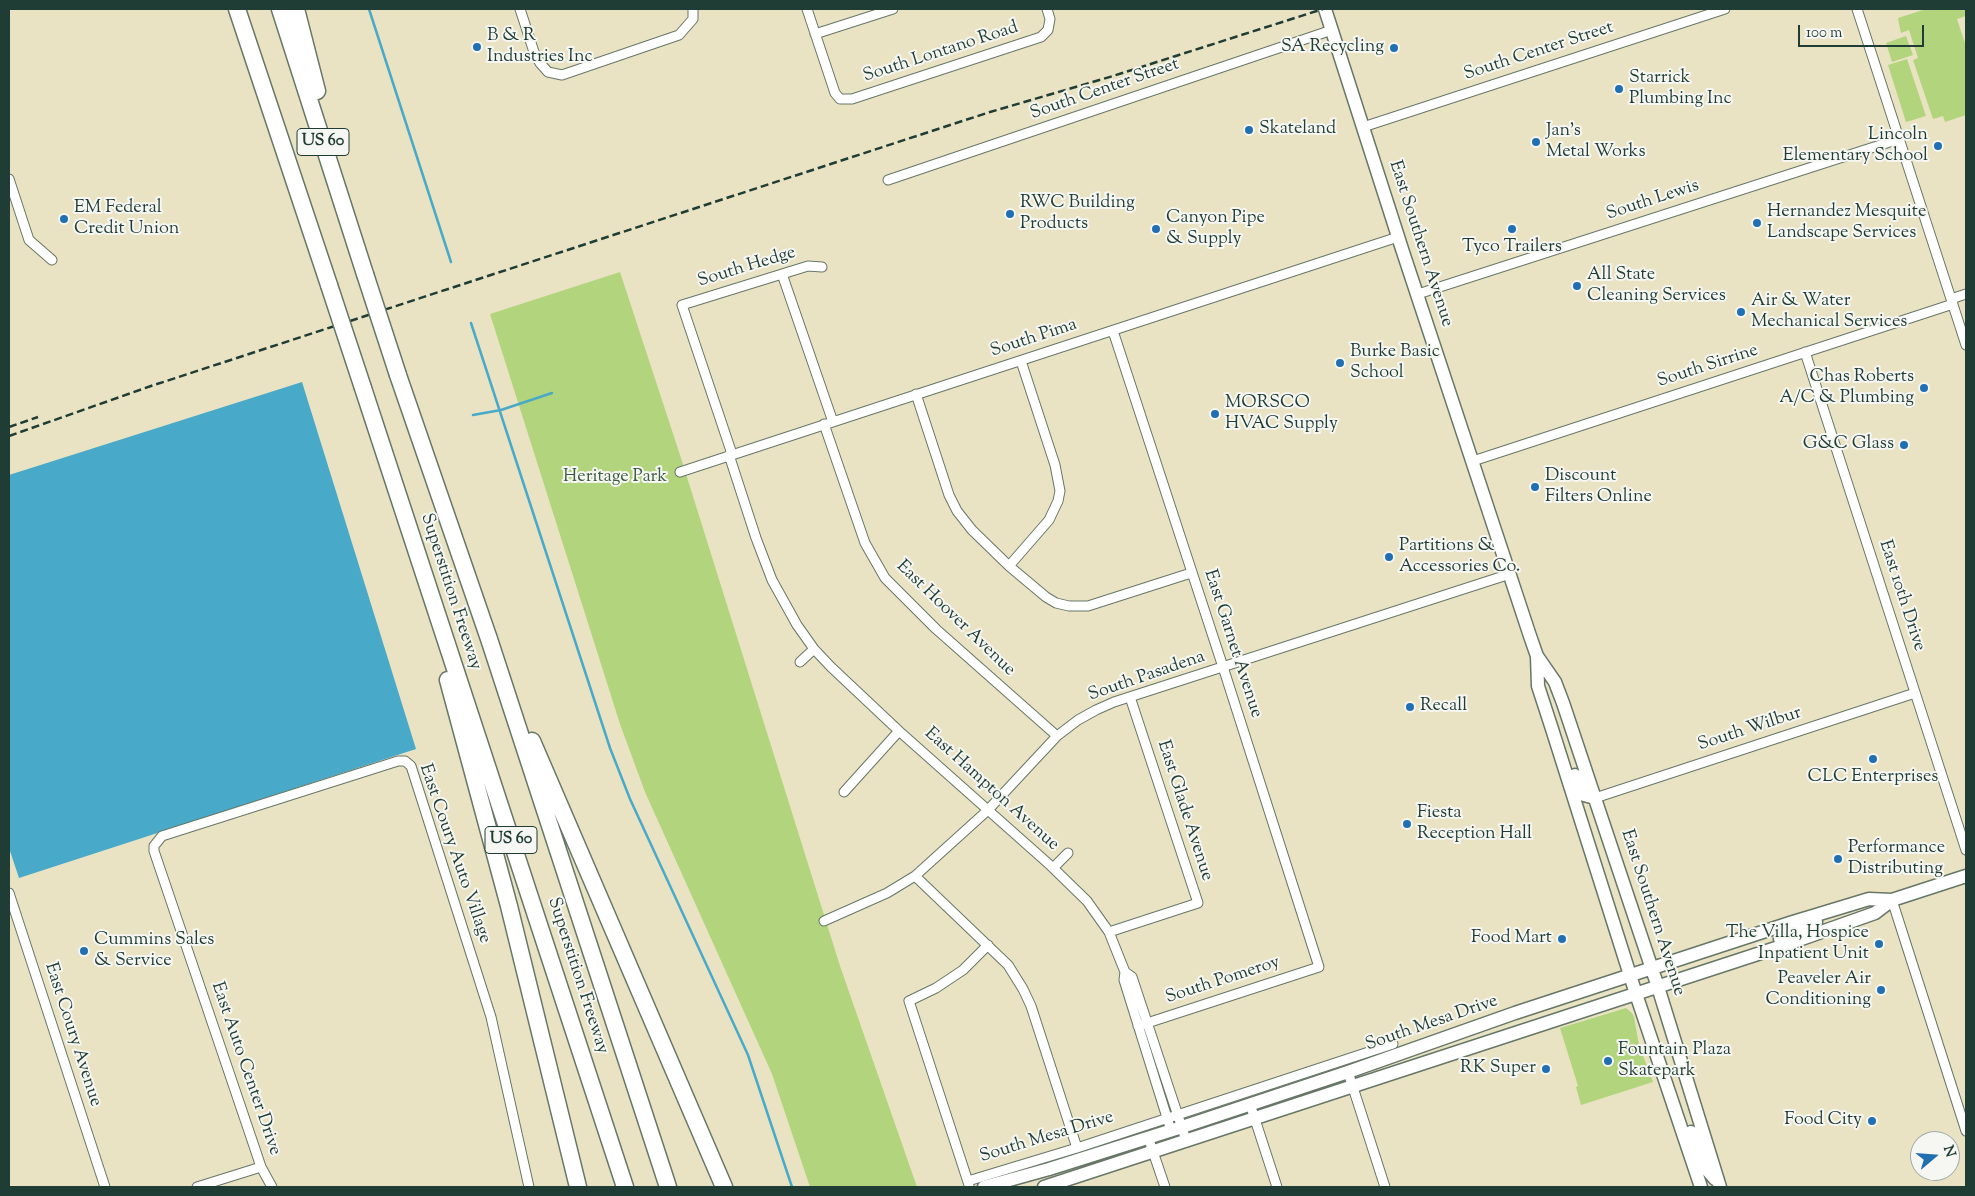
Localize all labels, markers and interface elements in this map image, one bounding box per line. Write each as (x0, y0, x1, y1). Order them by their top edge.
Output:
scale bar (1800, 15, 1926, 47)
street label: South Lontano Road (861, 18, 1021, 88)
street label: South Center Street (1462, 18, 1616, 86)
text: 100 m (1806, 23, 1842, 44)
place label: B & R Industries Inc (487, 26, 593, 68)
place label: SA Recycling (1281, 37, 1384, 59)
marker: B & R Industries Inc (471, 41, 483, 53)
marker: SA Recycling (1388, 42, 1400, 54)
street label: South Center Street (1028, 54, 1182, 126)
place label: Starrick Plumbing Inc (1629, 68, 1732, 110)
marker: Starrick Plumbing Inc (1613, 83, 1625, 95)
place label: Skateland (1259, 119, 1336, 141)
place label: Jan's Metal Works (1546, 121, 1646, 163)
marker: Skateland (1243, 124, 1255, 136)
place label: Lincoln Elementary School (1783, 125, 1928, 168)
road number: US 60 (297, 128, 349, 156)
marker: Jan's Metal Works (1530, 136, 1542, 148)
marker: Lincoln Elementary School (1932, 140, 1944, 152)
street label: East Southern Avenue (1383, 158, 1457, 330)
street label: South Lewis (1604, 176, 1702, 226)
place label: RWC Building Products (1020, 193, 1135, 235)
place label: EM Federal Credit Union (74, 198, 179, 240)
place label: Hernandez Mesquite Landscape Services (1767, 202, 1926, 244)
marker: RWC Building Products (1004, 208, 1016, 220)
place label: Canyon Pipe & Supply (1166, 208, 1265, 250)
marker: EM Federal Credit Union (58, 213, 70, 225)
marker: Hernandez Mesquite Landscape Services (1751, 217, 1763, 229)
marker: Canyon Pipe & Supply (1150, 223, 1162, 235)
marker: Tyco Trailers (1506, 223, 1518, 235)
place label: Tyco Trailers (1462, 237, 1562, 259)
street label: South Hedge (695, 243, 799, 293)
place label: All State Cleaning Services (1587, 265, 1726, 308)
marker: All State Cleaning Services (1571, 280, 1583, 292)
place label: Air & Water Mechanical Services (1751, 291, 1907, 334)
marker: Air & Water Mechanical Services (1735, 306, 1747, 318)
street label: South Pima (988, 315, 1080, 363)
street label: South Sirrine (1655, 341, 1761, 393)
place label: Burke Basic School (1350, 342, 1440, 384)
marker: Burke Basic School (1334, 357, 1346, 369)
place label: Chas Roberts A/C & Plumbing (1779, 367, 1914, 409)
marker: Chas Roberts A/C & Plumbing (1918, 382, 1930, 394)
place label: MORSCO HVAC Supply (1225, 393, 1338, 436)
marker: MORSCO HVAC Supply (1209, 408, 1221, 420)
place label: G&C Glass (1803, 434, 1894, 456)
marker: G&C Glass (1898, 439, 1910, 451)
place label: Discount Filters Online (1545, 466, 1652, 508)
park label: Heritage Park (563, 467, 667, 489)
marker: Discount Filters Online (1529, 481, 1541, 493)
street label: Superstition Freeway (414, 511, 486, 673)
place label: Partitions & Accessories Co. (1399, 536, 1520, 578)
street label: East 10th Drive (1873, 538, 1929, 654)
marker: Partitions & Accessories Co. (1383, 551, 1395, 563)
street label: East Hoover Avenue (891, 556, 1019, 682)
street label: East Garnet Avenue (1198, 567, 1266, 721)
street label: South Pasadena (1086, 647, 1208, 707)
place label: Recall (1420, 696, 1467, 718)
marker: Recall (1404, 701, 1416, 713)
street label: South Wilbur (1695, 703, 1805, 757)
street label: East Hampton Avenue (919, 724, 1063, 856)
street label: East Glade Avenue (1151, 738, 1217, 884)
marker: CLC Enterprises (1867, 753, 1879, 765)
street label: East Coury Auto Village (413, 762, 495, 946)
place label: CLC Enterprises (1808, 767, 1938, 789)
place label: Fiesta Reception Hall (1417, 803, 1532, 846)
marker: Fiesta Reception Hall (1401, 818, 1413, 830)
road number: US 60 (485, 826, 537, 854)
street label: East Southern Avenue (1615, 827, 1689, 999)
place label: Performance Distributing (1848, 838, 1945, 881)
marker: Performance Distributing (1832, 853, 1844, 865)
street label: Superstition Freeway (541, 895, 613, 1057)
place label: The Villa, Hospice Inpatient Unit (1726, 923, 1869, 966)
place label: Food Mart (1471, 928, 1552, 950)
place label: Cummins Sales & Service (94, 930, 214, 972)
marker: Food Mart (1556, 933, 1568, 945)
marker: The Villa, Hospice Inpatient Unit (1873, 938, 1885, 950)
marker: Cummins Sales & Service (78, 945, 90, 957)
street label: South Pomeroy (1163, 952, 1283, 1010)
street label: East Coury Avenue (39, 960, 105, 1110)
place label: Peaveler Air Conditioning (1765, 969, 1871, 1012)
street label: East Auto Center Drive (205, 980, 285, 1158)
marker: Peaveler Air Conditioning (1875, 984, 1887, 996)
street label: South Mesa Drive (1363, 991, 1501, 1057)
place label: Fountain Plaza Skatepark (1618, 1040, 1731, 1082)
marker: Fountain Plaza Skatepark (1602, 1055, 1614, 1067)
place label: RK Super (1460, 1058, 1536, 1080)
marker: RK Super (1540, 1063, 1552, 1075)
street label: South Mesa Drive (978, 1107, 1116, 1169)
place label: Food City (1784, 1110, 1862, 1132)
marker: Food City (1866, 1115, 1878, 1127)
north arrow (1910, 1131, 1960, 1181)
text: N (1937, 1143, 1960, 1160)

